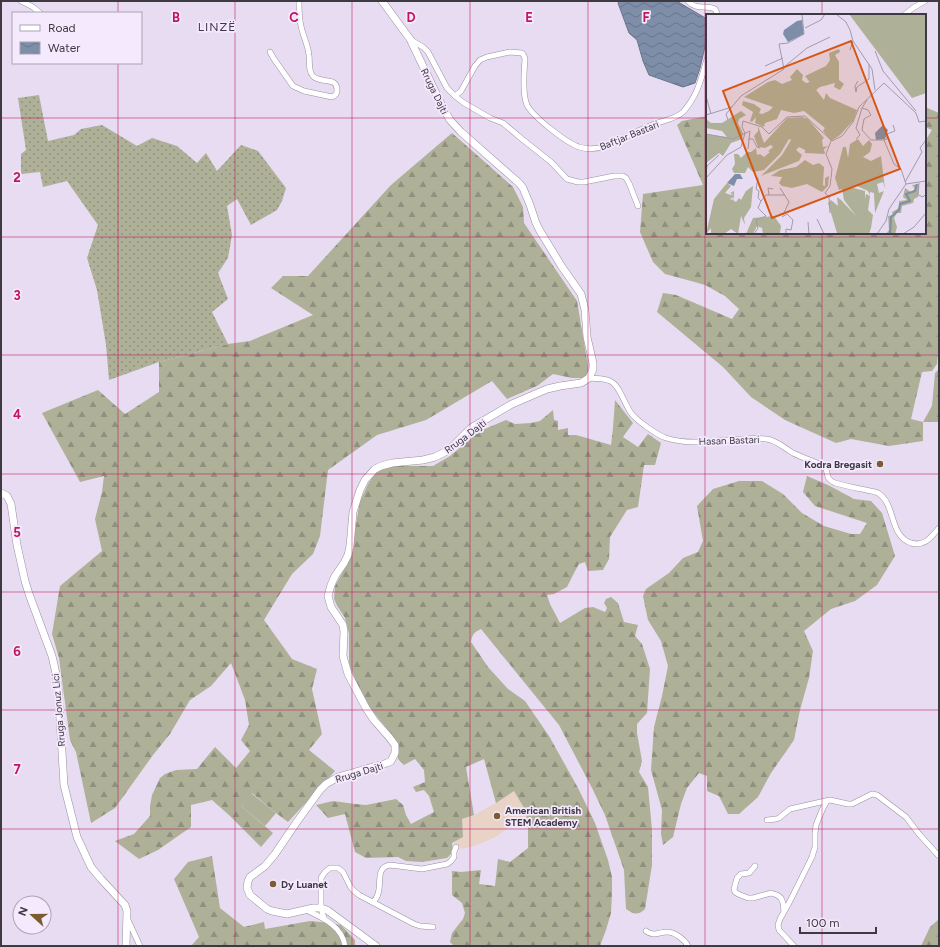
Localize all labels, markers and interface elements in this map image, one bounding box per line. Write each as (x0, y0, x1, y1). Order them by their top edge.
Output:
text: B (172, 10, 180, 25)
text: C (289, 10, 299, 25)
text: D (406, 10, 416, 25)
text: E (525, 10, 533, 25)
text: F (642, 10, 650, 25)
legend (12, 12, 142, 64)
inset map (706, 14, 926, 234)
district label: LINZË (198, 20, 236, 34)
text: Road (48, 21, 76, 35)
text: Water (48, 41, 80, 55)
street label: Rruga Dajti (418, 66, 451, 116)
street label: Baftjar Bastari (598, 118, 661, 153)
text: 2 (13, 170, 21, 185)
text: 3 (13, 288, 21, 303)
text: 4 (13, 407, 21, 422)
street label: Rruga Dajti (442, 416, 489, 456)
street label: Hasan Bastari (698, 433, 760, 448)
place label: Kodra Bregasit (804, 458, 872, 471)
marker: Kodra Bregasit (875, 459, 885, 469)
text: 5 (13, 525, 21, 540)
text: 6 (13, 644, 21, 659)
street label: Rruga Jonuz Lici (49, 673, 68, 747)
street label: Rruga Dajti (334, 759, 385, 786)
text: 7 (13, 762, 21, 777)
place label: American British STEM Academy (505, 804, 581, 829)
marker: American British STEM Academy (492, 811, 502, 821)
place label: Dy Luanet (281, 878, 328, 891)
marker: Dy Luanet (268, 879, 278, 889)
north arrow (12, 895, 52, 935)
text: N (16, 905, 31, 918)
scale bar (800, 909, 876, 935)
text: 100 m (806, 916, 840, 930)

